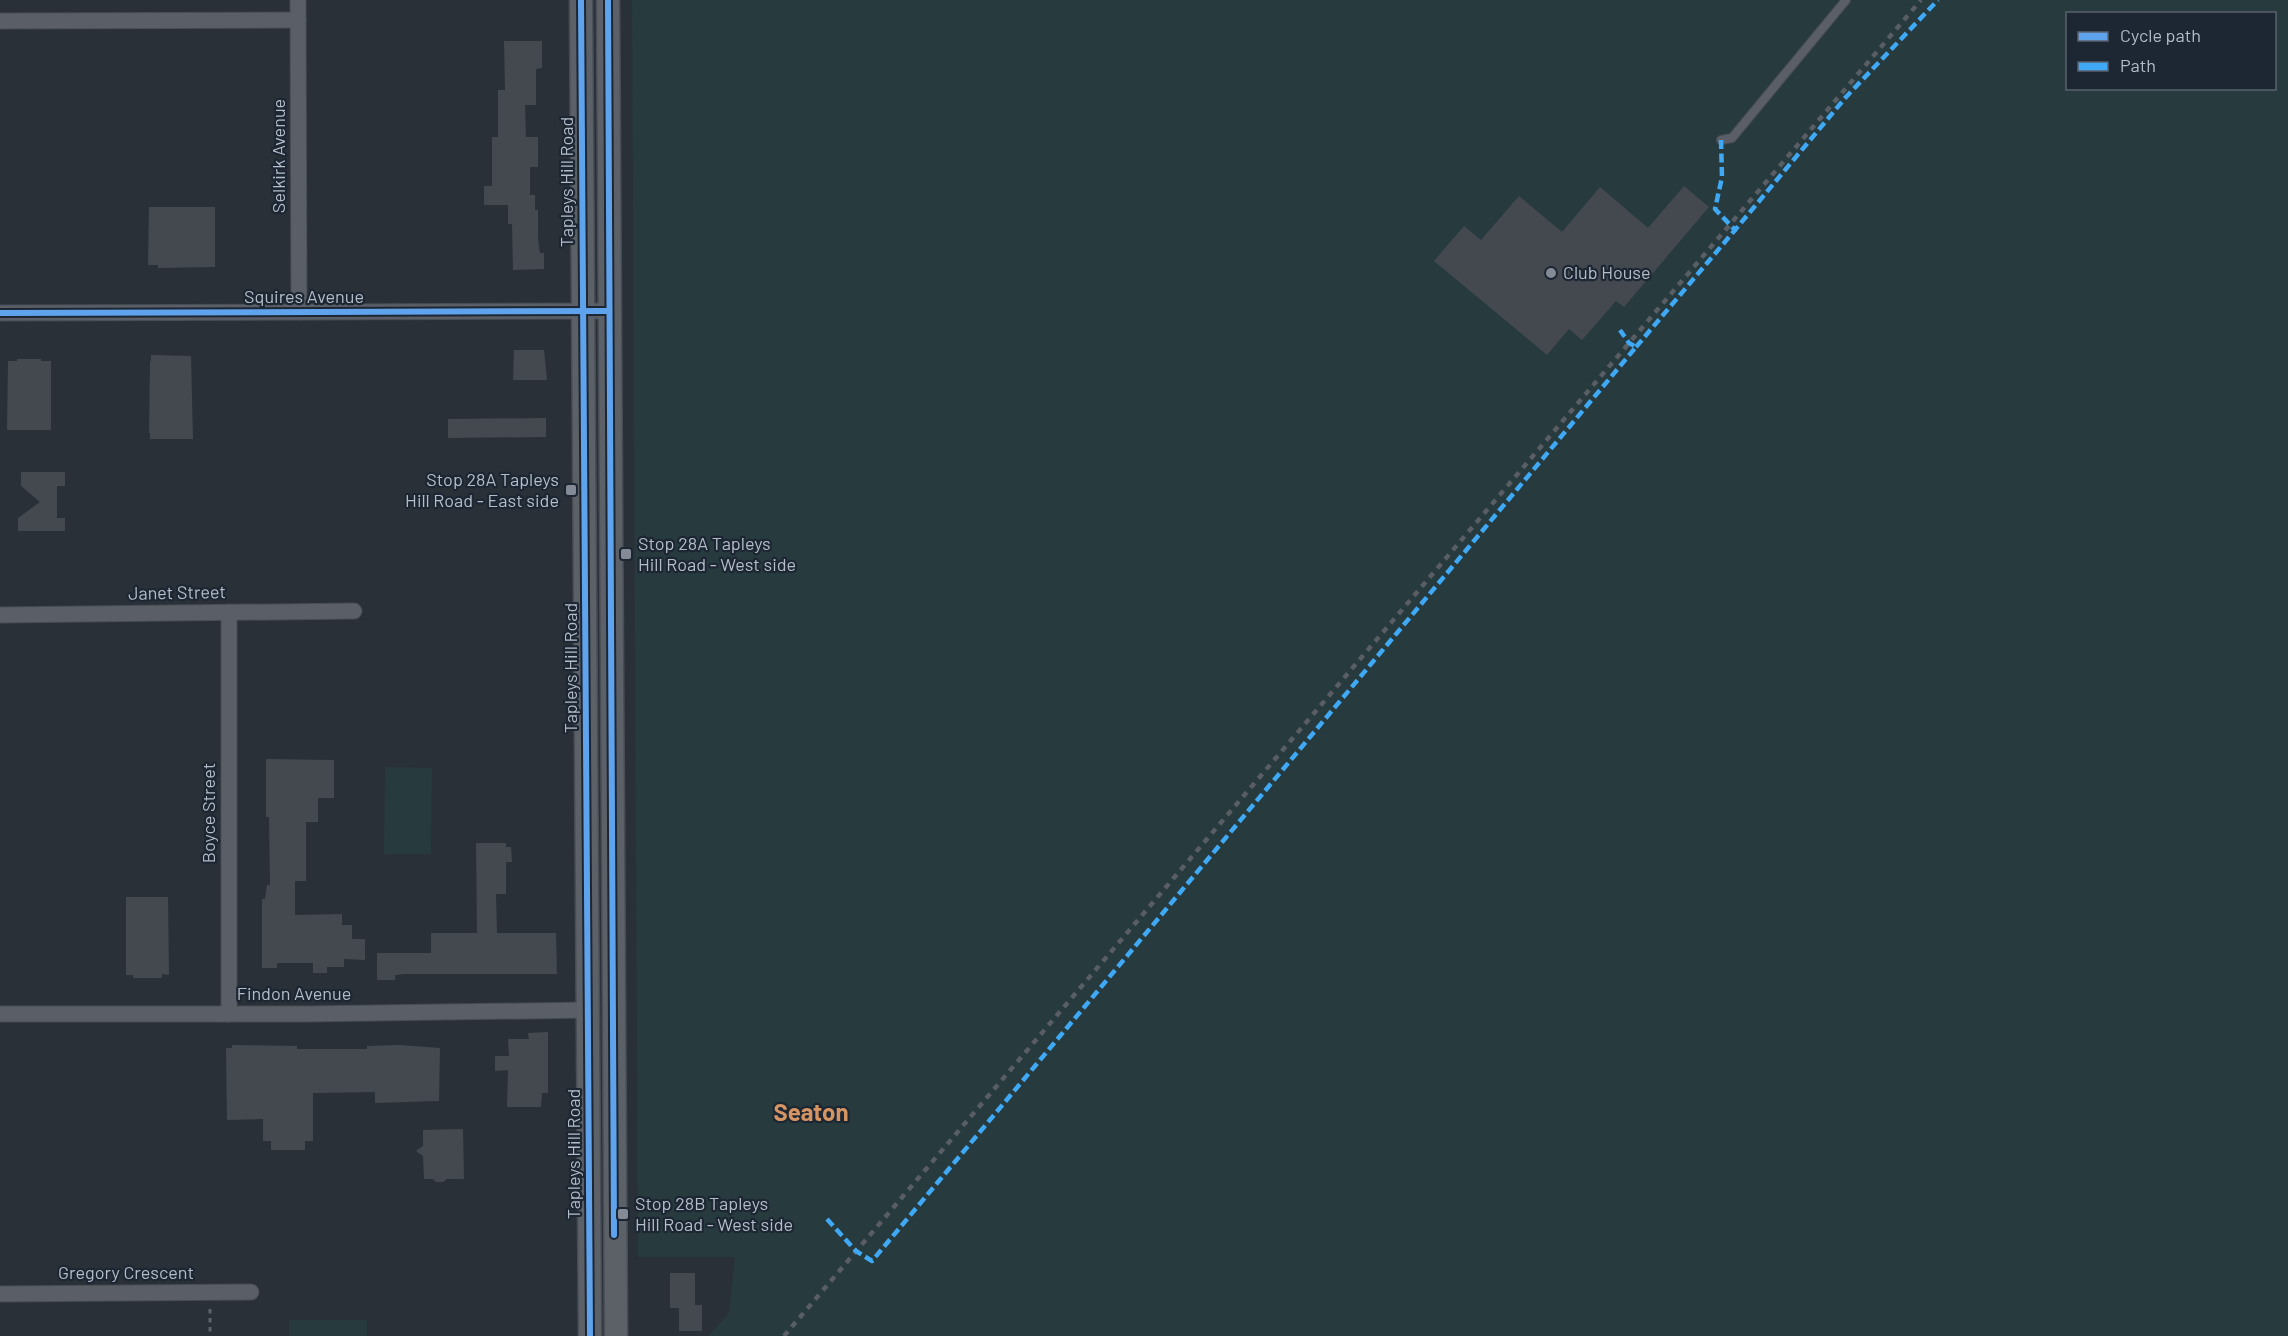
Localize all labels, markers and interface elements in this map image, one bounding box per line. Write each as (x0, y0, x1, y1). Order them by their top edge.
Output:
legend (2066, 12, 2276, 90)
text: Cycle path (2120, 24, 2201, 46)
text: Path (2120, 54, 2156, 76)
street label: Selkirk Avenue (267, 99, 289, 213)
street label: Tapleys Hill Road (555, 117, 577, 247)
place label: Club House (1563, 261, 1651, 283)
marker: Club House (1544, 266, 1558, 280)
street label: Squires Avenue (244, 285, 364, 307)
place label: Stop 28A Tapleys Hill Road - East side (405, 468, 559, 511)
marker: Stop 28A Tapleys Hill Road - East side (564, 483, 578, 497)
place label: Stop 28A Tapleys Hill Road - West side (638, 532, 796, 575)
marker: Stop 28A Tapleys Hill Road - West side (619, 547, 633, 561)
street label: Janet Street (128, 580, 226, 604)
street label: Tapleys Hill Road (559, 603, 581, 733)
street label: Boyce Street (197, 763, 219, 863)
street label: Findon Avenue (237, 982, 351, 1004)
street label: Tapleys Hill Road (562, 1089, 584, 1219)
district label: Seaton (773, 1097, 849, 1126)
place label: Stop 28B Tapleys Hill Road - West side (635, 1192, 793, 1235)
marker: Stop 28B Tapleys Hill Road - West side (616, 1207, 630, 1221)
street label: Gregory Crescent (58, 1261, 194, 1283)

